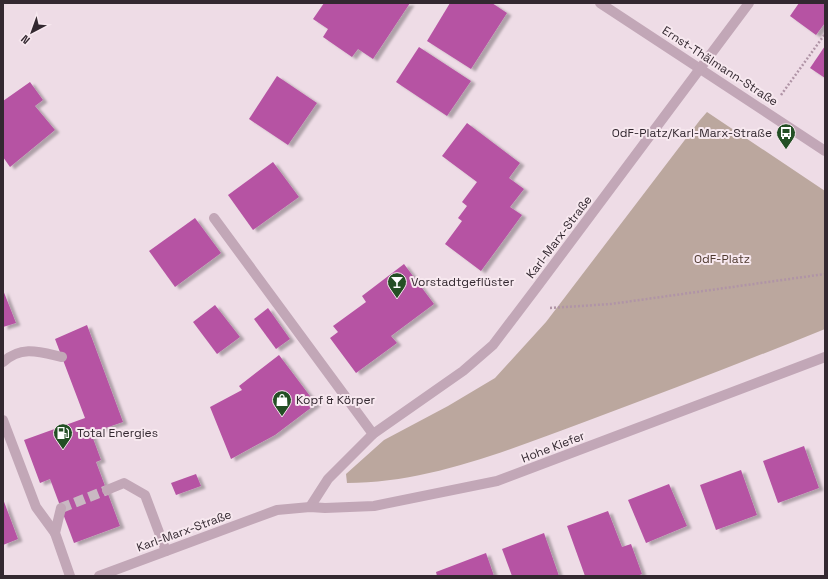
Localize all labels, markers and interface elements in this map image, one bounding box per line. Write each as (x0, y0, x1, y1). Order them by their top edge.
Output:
north arrow (12, 12, 52, 52)
street label: Ernst-Thälmann-Straße (659, 23, 781, 109)
text: N (18, 32, 33, 47)
bus stop icon: OdF-Platz/Karl-Marx-Straße (775, 122, 797, 150)
place label: OdF-Platz/Karl-Marx-Straße (612, 125, 772, 141)
street label: Karl-Marx-Straße (523, 192, 595, 282)
park label: OdF-Platz (694, 251, 750, 267)
bar icon: Vorstadtgeflüster (386, 271, 408, 299)
place label: Vorstadtgeflüster (411, 274, 515, 290)
shop icon: Kopf & Körper (271, 389, 293, 417)
place label: Kopf & Körper (296, 392, 376, 408)
fuel station icon: Total Energies (52, 422, 74, 450)
place label: Total Energies (77, 425, 158, 441)
street label: Hohe Kiefer (519, 427, 587, 466)
street label: Karl-Marx-Straße (134, 506, 234, 556)

